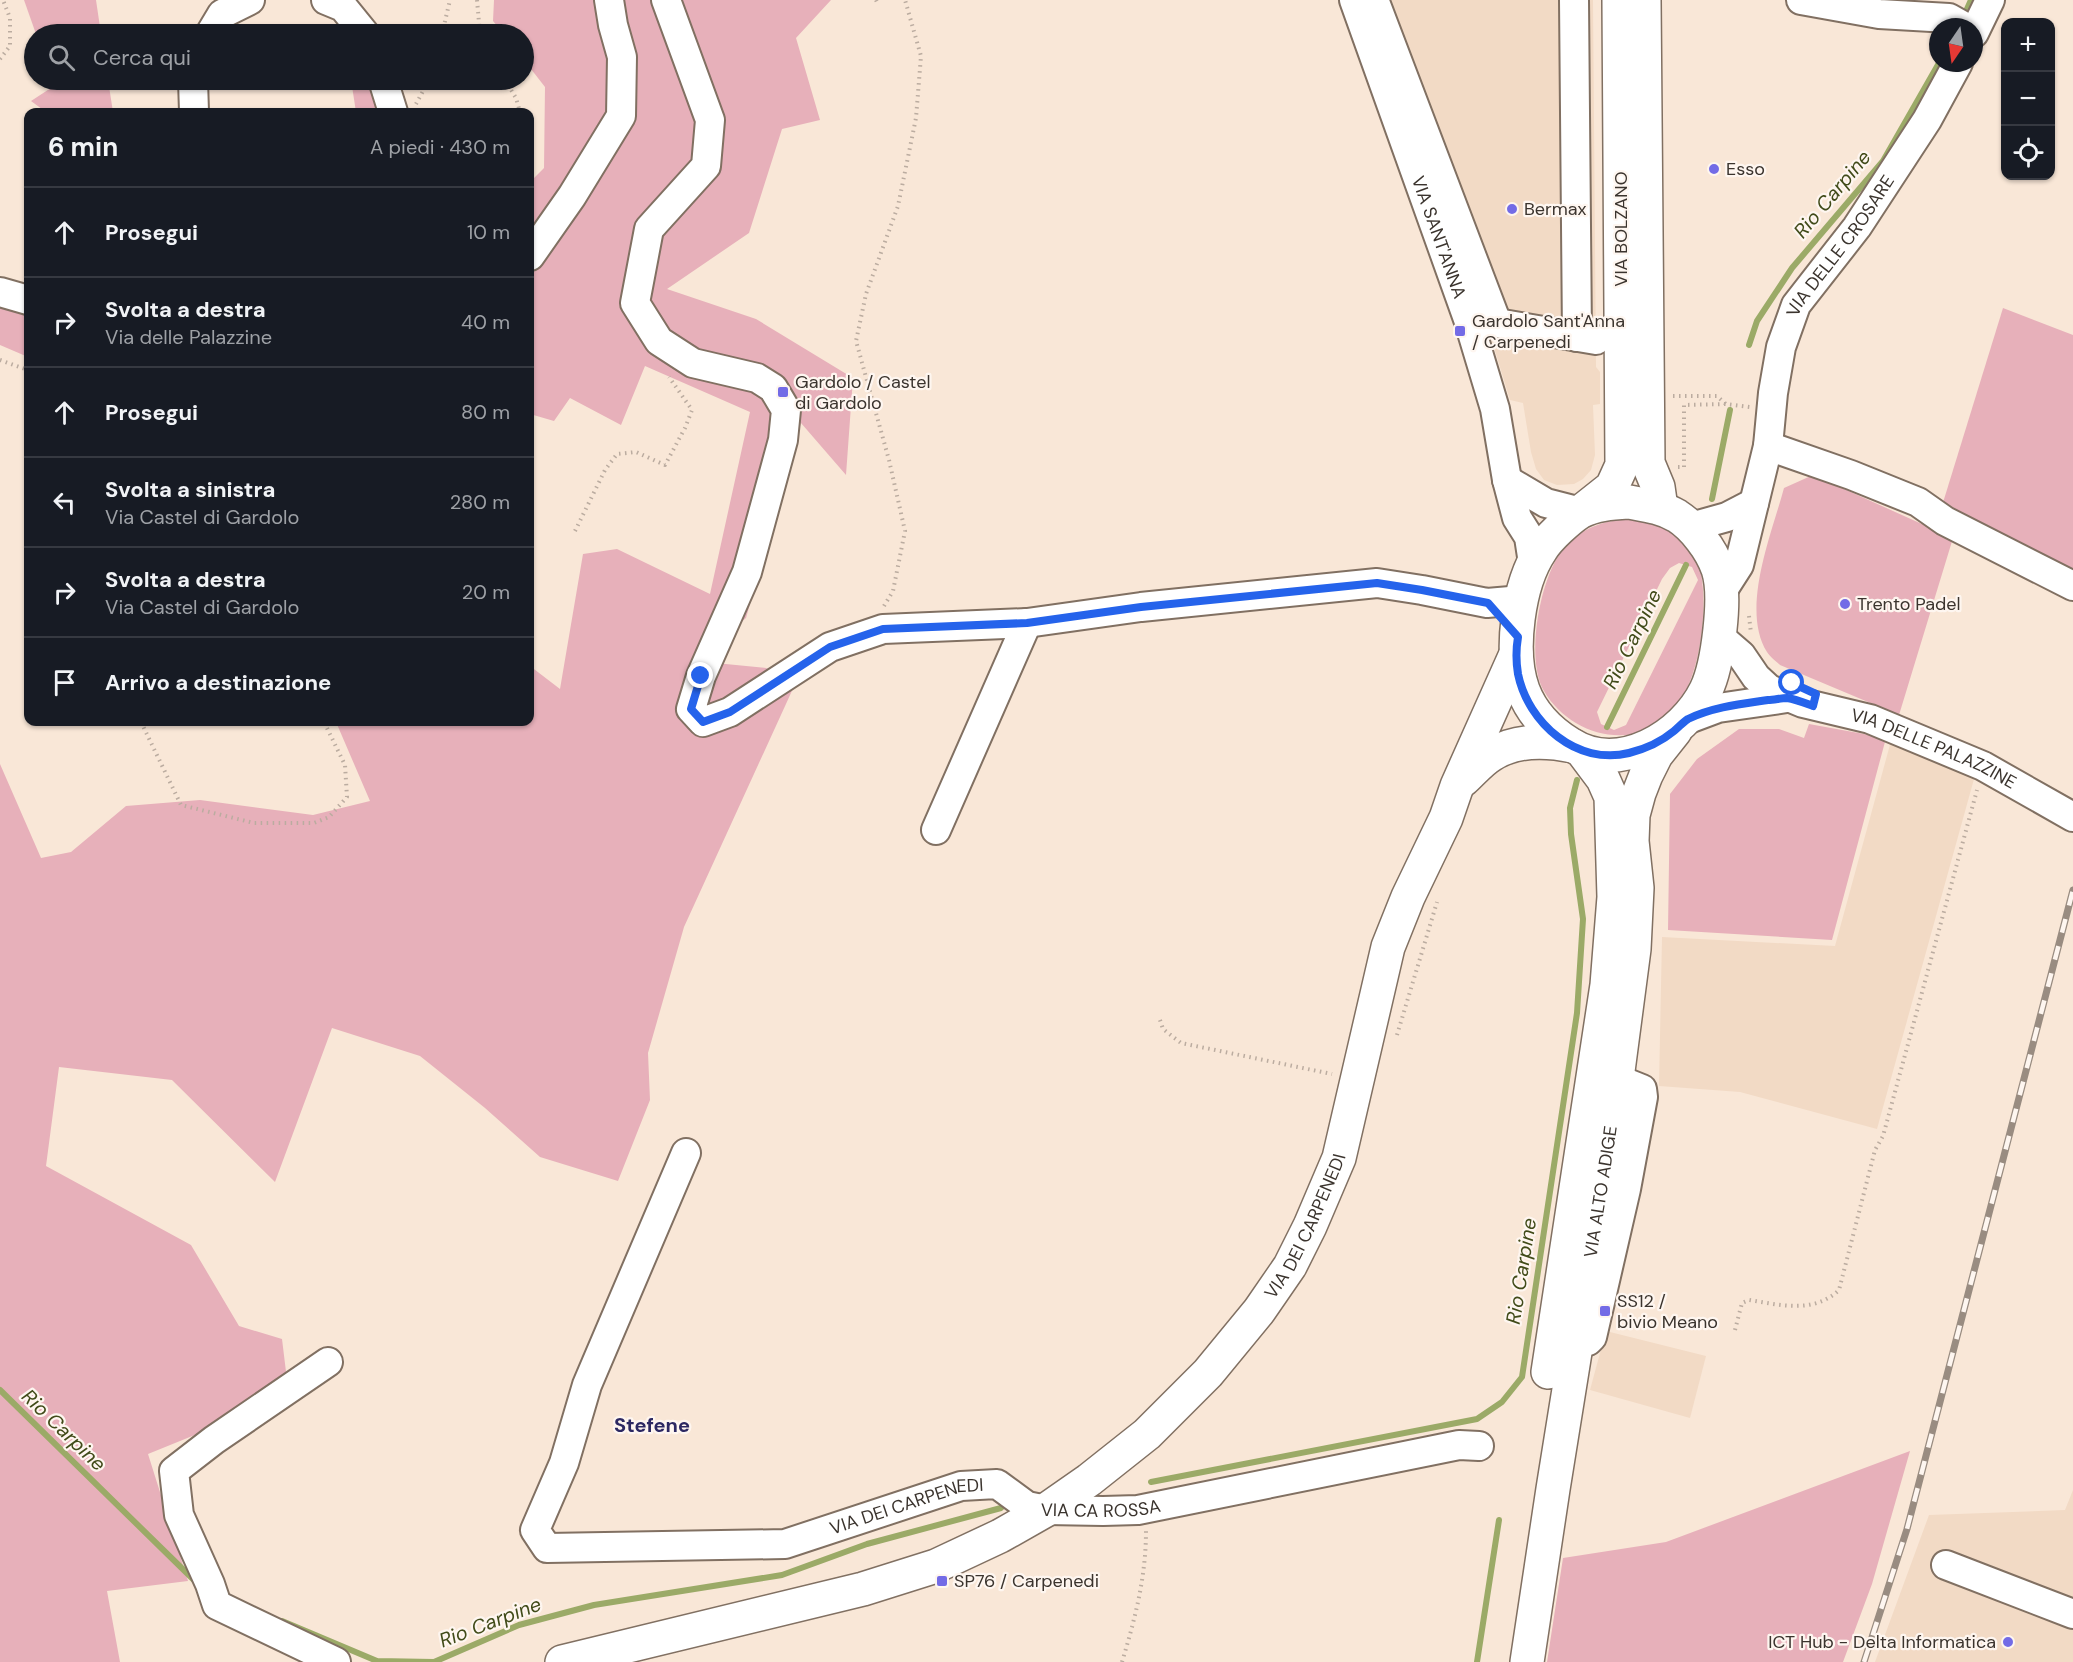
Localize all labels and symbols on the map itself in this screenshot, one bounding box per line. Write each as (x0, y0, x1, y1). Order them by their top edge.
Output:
north arrow (1929, 18, 1983, 72)
water label: Rio Carpine (1788, 145, 1876, 243)
place label: Esso (1726, 157, 1765, 181)
marker: Esso (1707, 162, 1721, 176)
street label: VIA DELLE CROSARE (1781, 170, 1900, 320)
street label: VIA BOLZANO (1609, 171, 1633, 287)
street label: VIA SANT'ANNA (1406, 173, 1472, 302)
place label: Bermax (1524, 197, 1587, 221)
marker: Bermax (1505, 202, 1519, 216)
place label: Gardolo Sant'Anna / Carpenedi (1472, 309, 1625, 354)
marker: Gardolo Sant'Anna / Carpenedi (1453, 324, 1467, 338)
place label: Gardolo / Castel di Gardolo (795, 370, 930, 415)
marker: Gardolo / Castel di Gardolo (776, 385, 790, 399)
water label: Rio Carpine (1597, 585, 1667, 693)
place label: Trento Padel (1857, 592, 1961, 616)
marker: Trento Padel (1838, 597, 1852, 611)
route end (687, 662, 713, 688)
route start (1778, 669, 1804, 695)
street label: VIA DELLE PALAZZINE (1849, 703, 2021, 795)
street label: VIA ALTO ADIGE (1578, 1124, 1623, 1259)
street label: VIA DEI CARPENEDI (1259, 1152, 1352, 1304)
water label: Rio Carpine (1500, 1216, 1542, 1326)
place label: SS12 / bivio Meano (1617, 1289, 1718, 1334)
marker: SS12 / bivio Meano (1598, 1304, 1612, 1318)
water label: Rio Carpine (16, 1383, 112, 1477)
district label: Stefene (614, 1412, 690, 1438)
street label: VIA DEI CARPENEDI (827, 1473, 984, 1540)
street label: VIA CA ROSSA (1041, 1494, 1163, 1523)
place label: SP76 / Carpenedi (954, 1569, 1099, 1593)
marker: SP76 / Carpenedi (935, 1574, 949, 1588)
water label: Rio Carpine (435, 1591, 545, 1653)
place label: ICT Hub - Delta Informatica (1768, 1630, 1996, 1654)
marker: ICT Hub - Delta Informatica (2001, 1635, 2015, 1649)

